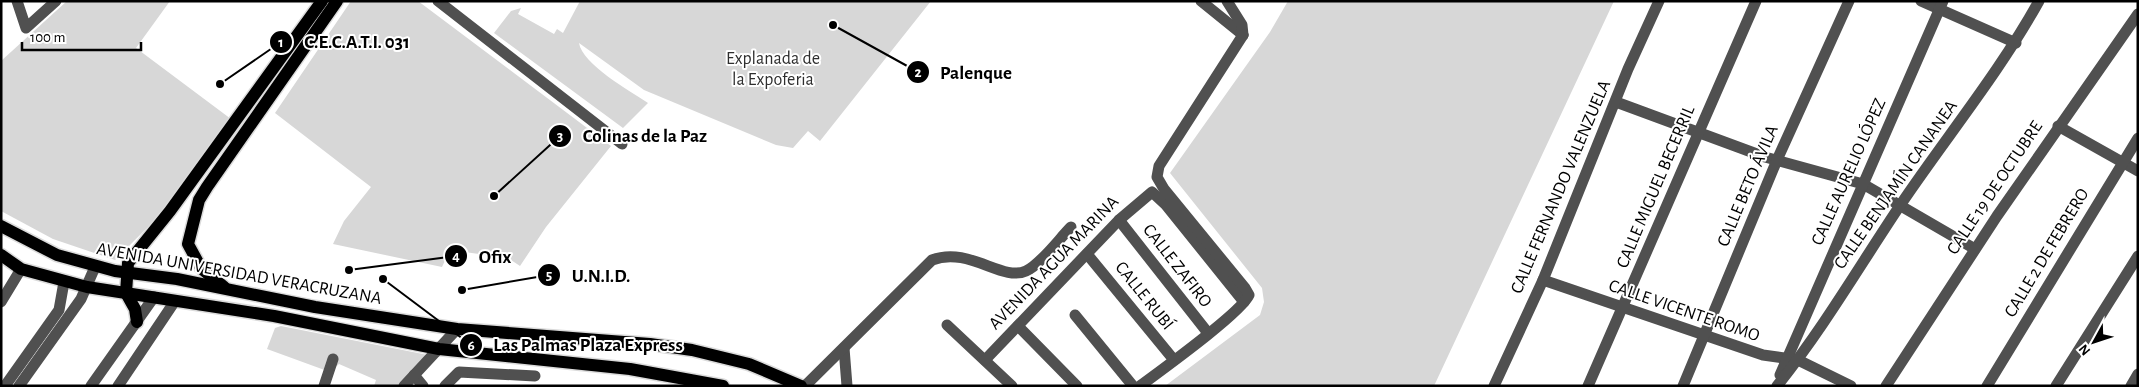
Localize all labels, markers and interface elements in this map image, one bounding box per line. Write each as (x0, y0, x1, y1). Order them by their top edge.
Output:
scale bar (22, 20, 141, 52)
callout: C.E.C.A.T.I. 031 (269, 25, 419, 59)
text: 100 m (30, 30, 65, 45)
text: C.E.C.A.T.I. 031 (304, 33, 410, 52)
text: 1 (278, 35, 284, 50)
park label: Explanada de la Expoferia (726, 50, 820, 89)
callout: Palenque (905, 55, 1022, 89)
text: Palenque (940, 64, 1012, 83)
text: 2 (914, 65, 922, 80)
street label: CALLE FERNANDO VALENZUELA (1508, 77, 1614, 296)
street label: CALLE AURELIO LÓPEZ (1806, 95, 1889, 248)
street label: CALLE BENJAMÍN CANANEA (1828, 95, 1961, 273)
street label: CALLE MIGUEL BECERRIL (1614, 103, 1699, 271)
street label: CALLE 19 DE OCTUBRE (1944, 118, 2046, 258)
callout: Colinas de la Paz (547, 119, 717, 153)
street label: CALLE BETO ÁVILA (1712, 121, 1782, 249)
text: Colinas de la Paz (583, 127, 707, 146)
text: 3 (557, 129, 563, 144)
street label: CALLE 2 DE FEBRERO (2001, 185, 2093, 321)
street label: AVENIDA AGUA MARINA (986, 192, 1123, 333)
street label: CALLE ZAFIRO (1139, 221, 1215, 311)
callout: Ofix (443, 239, 521, 273)
street label: AVENIDA UNIVERSIDAD VERACRUZANA (95, 240, 384, 308)
text: Ofix (479, 248, 511, 267)
text: 4 (452, 249, 460, 264)
street label: CALLE RUBÍ (1111, 257, 1179, 334)
callout: U.N.I.D. (537, 258, 640, 292)
text: U.N.I.D. (572, 267, 630, 286)
text: 5 (546, 268, 552, 283)
street label: CALLE VICENTE ROMO (1606, 277, 1762, 345)
north arrow (2069, 317, 2119, 367)
callout: Las Palmas Plaza Express (458, 328, 693, 362)
text: Las Palmas Plaza Express (493, 336, 683, 355)
text: 6 (467, 338, 475, 353)
text: N (2076, 341, 2093, 358)

